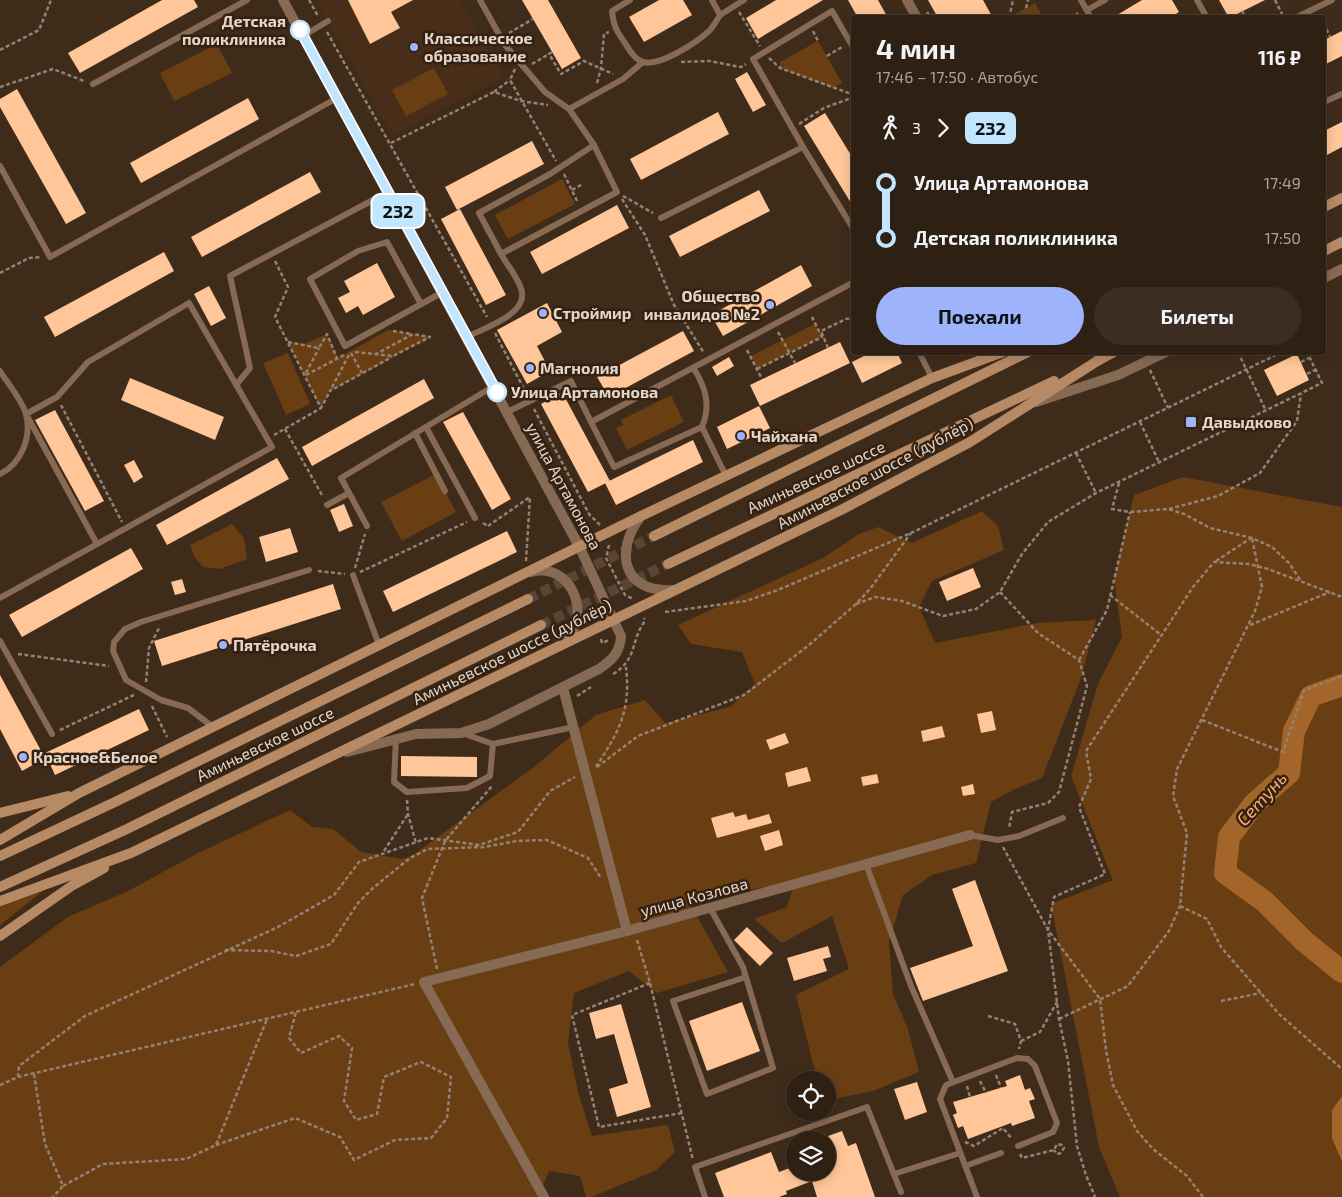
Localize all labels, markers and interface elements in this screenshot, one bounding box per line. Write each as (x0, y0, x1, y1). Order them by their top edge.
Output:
place label: Детская поликлиника (182, 11, 286, 48)
marker: Детская поликлиника (290, 20, 310, 40)
place label: Классическое образование (424, 28, 533, 65)
text: 4 мин (876, 31, 956, 65)
marker: Классическое образование (408, 41, 420, 53)
text: 116 ₽ (1258, 46, 1301, 69)
text: 17:46 – 17:50 · Автобус (876, 67, 1038, 86)
icon: walk (876, 114, 904, 142)
icon: forward (929, 114, 957, 142)
text: 232 (975, 117, 1006, 139)
text: 3 (912, 118, 921, 137)
text: Улица Артамонова (914, 171, 1089, 194)
text: 17:49 (1264, 173, 1301, 192)
line badge: 232 (369, 195, 427, 227)
text: 232 (382, 200, 414, 222)
text: Детская поликлиника (914, 226, 1118, 249)
text: 17:50 (1264, 228, 1301, 247)
place label: Общество инвалидов №2 (644, 286, 760, 323)
button: Поехали (876, 287, 1084, 345)
button: Билеты (1094, 287, 1301, 345)
marker: Общество инвалидов №2 (764, 299, 776, 311)
place label: Строймир (553, 303, 631, 322)
marker: Строймир (537, 307, 549, 319)
place label: Магнолия (540, 358, 619, 377)
marker: Магнолия (524, 362, 536, 374)
marker: Улица Артамонова (487, 382, 507, 402)
place label: Улица Артамонова (511, 382, 658, 401)
place label: Давыдково (1202, 412, 1292, 431)
street label: Аминьевское шоссе (дублёр) (774, 413, 976, 533)
marker: Давыдково (1184, 415, 1198, 429)
street label: улица Артамонова (522, 419, 606, 553)
place label: Чайхана (751, 426, 818, 445)
marker: Чайхана (735, 430, 747, 442)
street label: Аминьевское шоссе (744, 437, 888, 517)
street label: Аминьевское шоссе (дублёр) (409, 595, 615, 709)
place label: Пятёрочка (233, 635, 317, 654)
marker: Пятёрочка (217, 639, 229, 651)
street label: Аминьевское шоссе (193, 702, 336, 785)
place label: Красное&Белое (33, 747, 158, 766)
marker: Красное&Белое (17, 751, 29, 763)
water label: Сетунь (1231, 767, 1291, 830)
street label: улица Козлова (638, 873, 750, 921)
map controls (786, 1071, 836, 1181)
button: locate (786, 1071, 836, 1121)
button: layers (786, 1131, 836, 1181)

